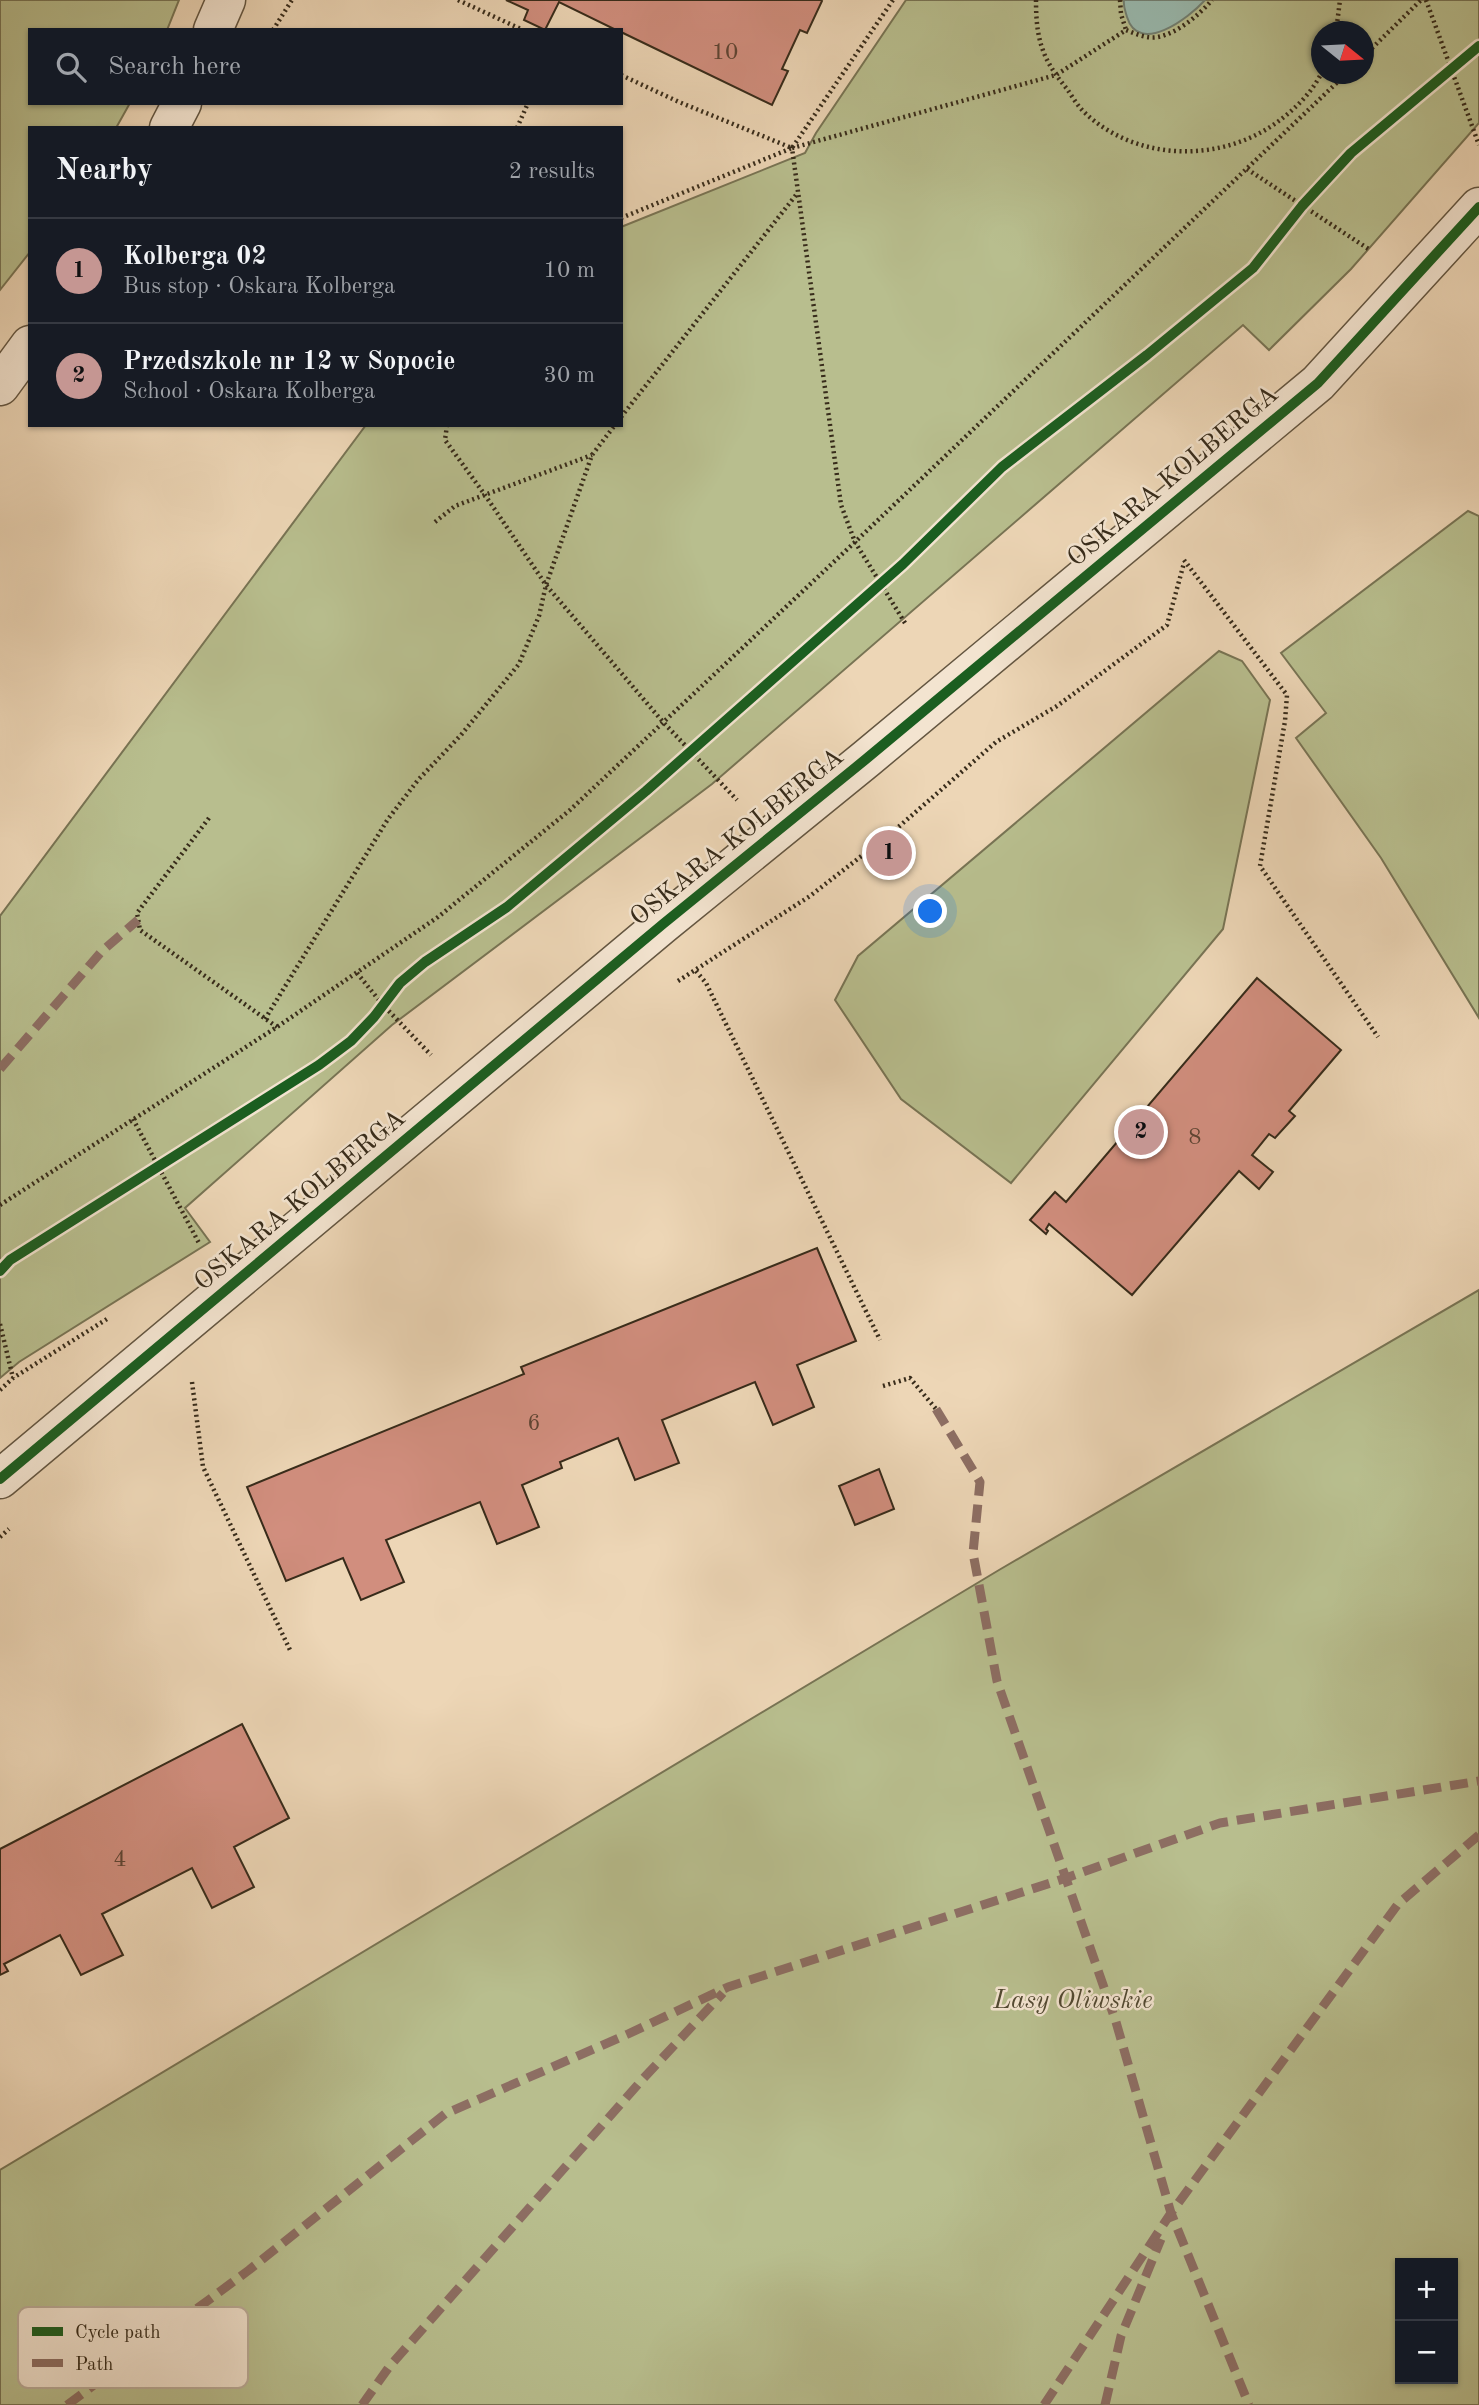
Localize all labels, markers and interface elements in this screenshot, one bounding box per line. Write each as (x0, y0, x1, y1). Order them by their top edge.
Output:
north arrow (1311, 21, 1374, 84)
search box (28, 28, 623, 105)
house number: 10 (712, 41, 738, 64)
icon: search (52, 48, 90, 86)
text: Search here (108, 54, 241, 80)
text: Nearby (56, 156, 153, 186)
text: 2 results (509, 160, 595, 183)
text: Kolberga 02 (123, 244, 266, 270)
text: 1 (72, 259, 86, 282)
text: 10 m (544, 259, 595, 282)
text: Bus stop · Oskara Kolberga (123, 275, 395, 298)
text: Przedszkole nr 12 w Sopocie (123, 349, 456, 375)
text: 2 (72, 364, 86, 387)
text: 30 m (544, 364, 595, 387)
text: School · Oskara Kolberga (123, 380, 375, 403)
street label: OSKARA KOLBERGA (1063, 381, 1284, 572)
street label: OSKARA KOLBERGA (626, 744, 849, 931)
pin: 1 (866, 827, 912, 879)
your location (913, 894, 947, 928)
street label: OSKARA KOLBERGA (190, 1105, 411, 1296)
pin: 2 (1118, 1106, 1164, 1158)
house number: 8 (1188, 1126, 1202, 1149)
house number: 6 (527, 1412, 541, 1435)
house number: 4 (113, 1848, 127, 1871)
park label: Lasy Oliwskie (992, 1988, 1153, 2014)
map controls (1395, 2258, 1458, 2384)
button: + (1395, 2258, 1458, 2321)
legend (18, 2307, 248, 2388)
button: − (1395, 2321, 1458, 2384)
text: Cycle path (75, 2324, 161, 2343)
text: Path (75, 2356, 113, 2375)

